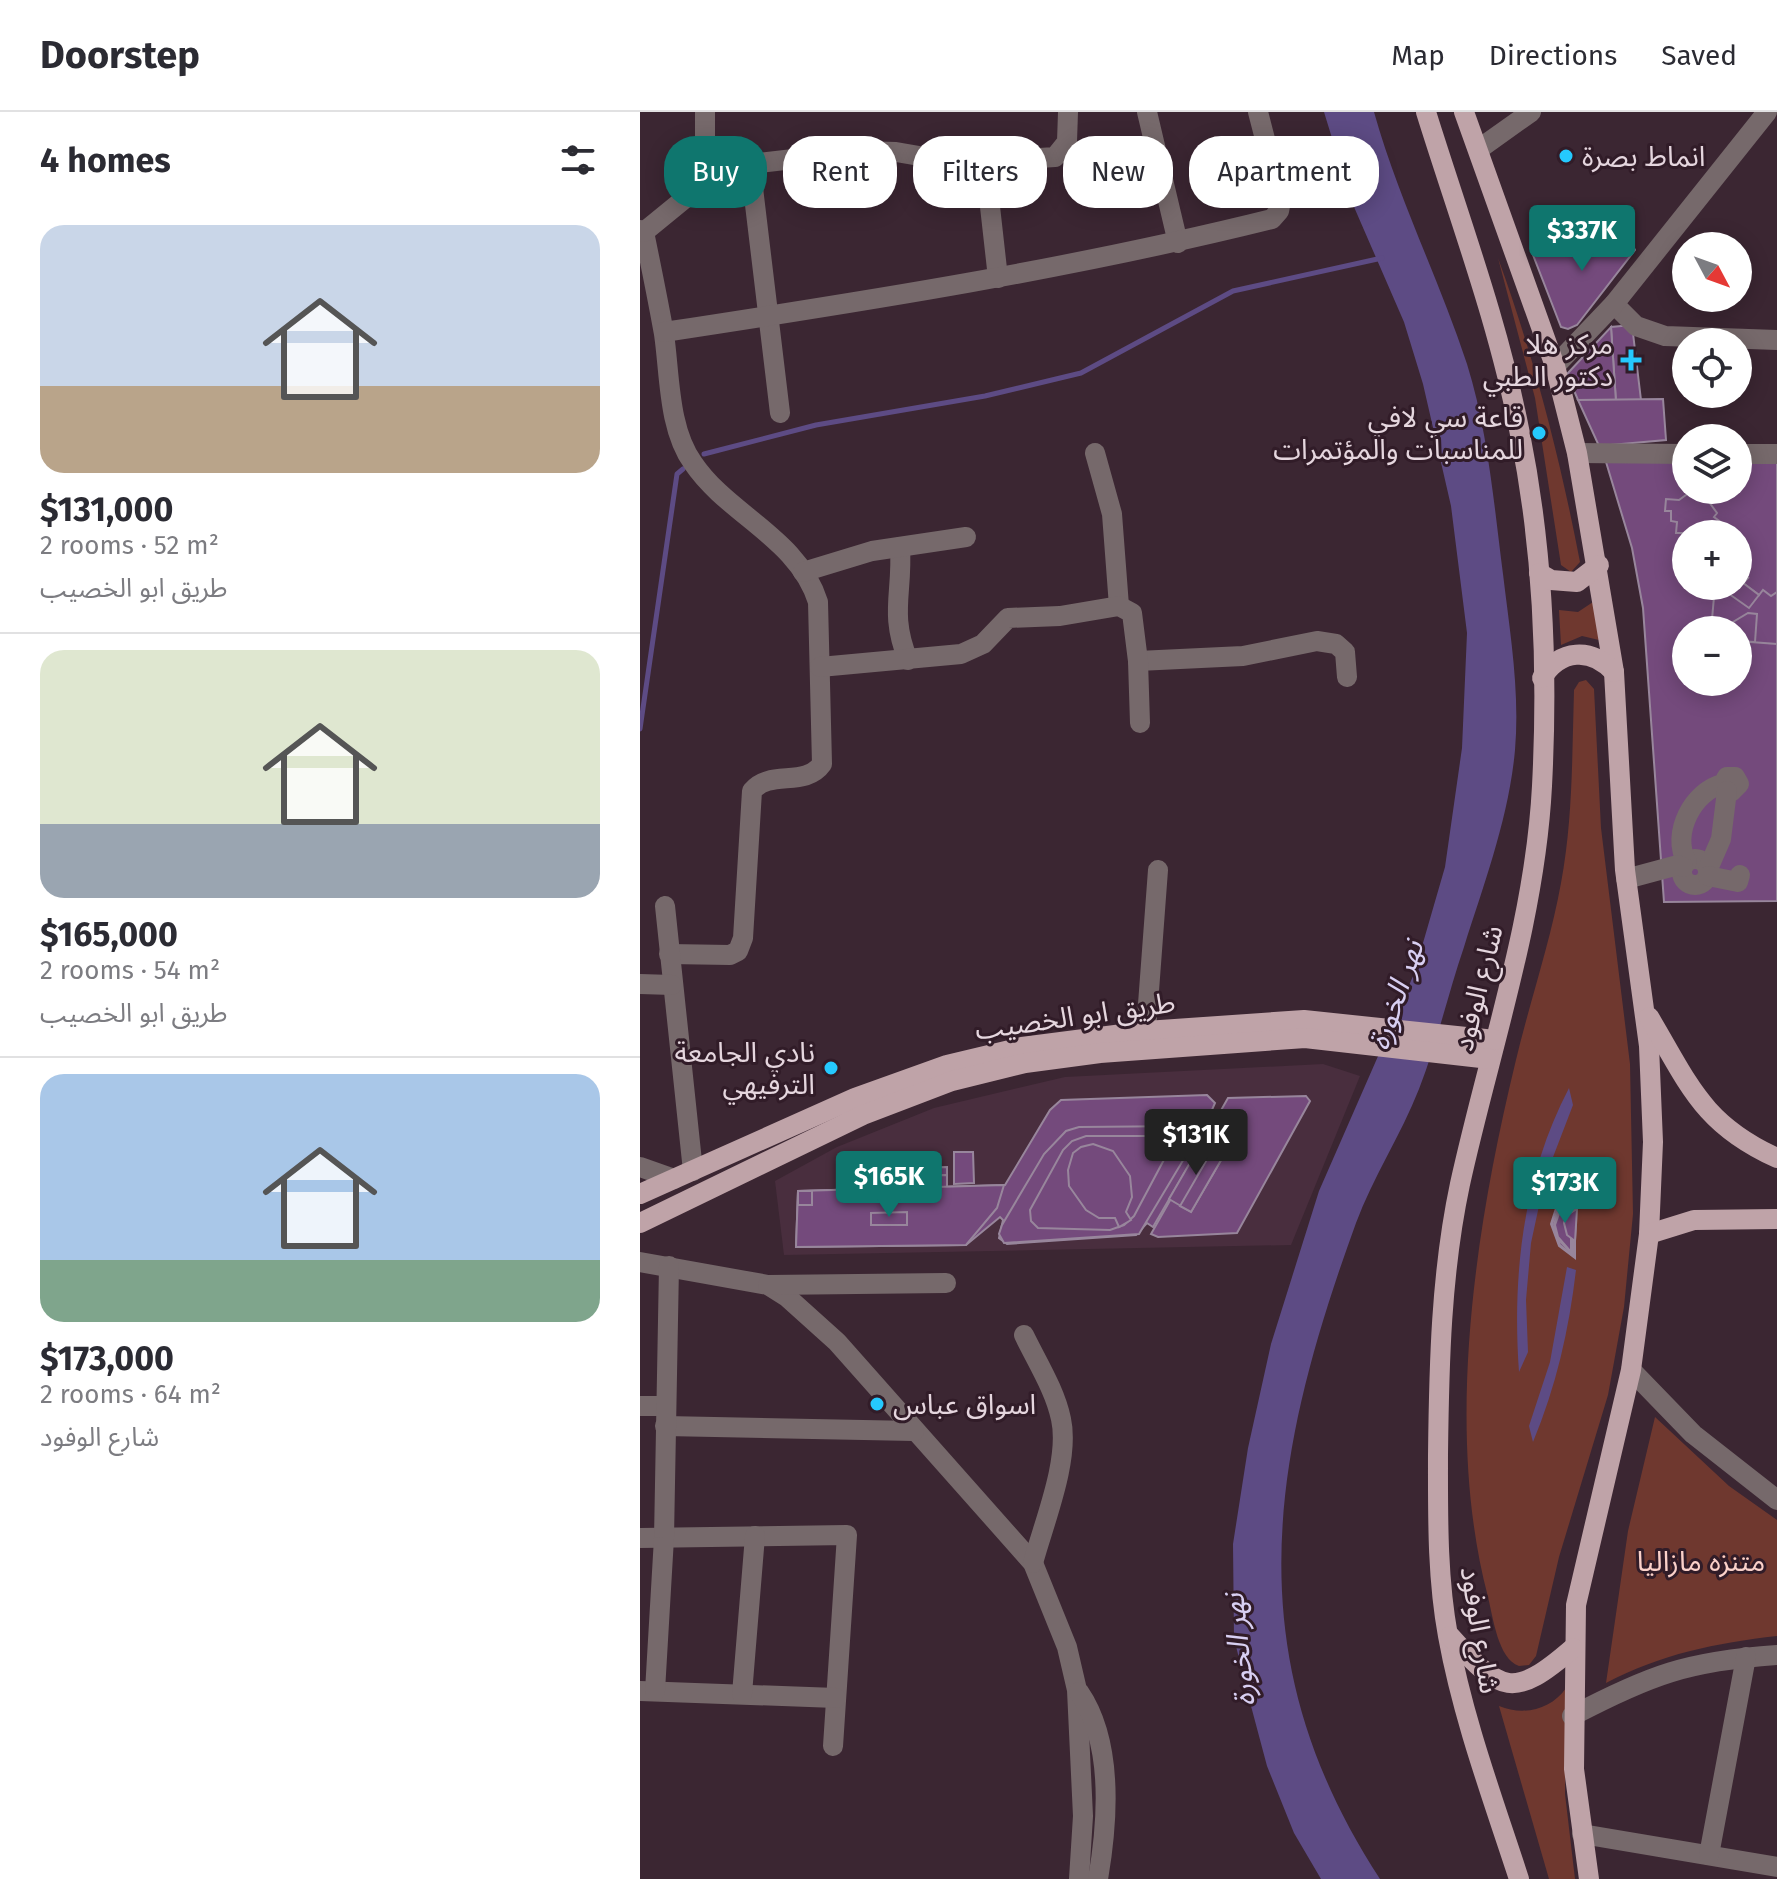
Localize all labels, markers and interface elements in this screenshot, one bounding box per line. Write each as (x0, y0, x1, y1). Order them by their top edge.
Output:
text: Doorstep (40, 32, 200, 78)
text: Map (1391, 39, 1445, 72)
text: Directions (1489, 39, 1617, 72)
text: Saved (1661, 39, 1737, 72)
chip: Buy (664, 136, 767, 208)
chip: Rent (783, 136, 897, 208)
chip: Filters (913, 136, 1047, 208)
chip: New (1063, 136, 1173, 208)
chip: Apartment (1189, 136, 1379, 208)
icon: filters (556, 138, 600, 182)
text: 4 homes (40, 140, 171, 181)
place label: انماط بصرة (1582, 140, 1705, 173)
marker: انماط بصرة (1557, 147, 1575, 165)
pin: $337K (1526, 205, 1638, 273)
text: $337K (1547, 215, 1617, 246)
north arrow (1672, 232, 1752, 312)
map controls (1672, 232, 1752, 696)
icon: home (248, 277, 392, 421)
place label: مركز هلا دكتور الطبي (1483, 328, 1613, 397)
button: locate (1672, 328, 1752, 408)
marker: مركز هلا دكتور الطبي (1620, 349, 1642, 371)
place label: قاعة سي لافي للمناسبات والمؤتمرات (1273, 401, 1523, 466)
marker: قاعة سي لافي للمناسبات والمؤتمرات (1530, 424, 1548, 442)
button: layers (1672, 424, 1752, 504)
text: $131,000 (40, 489, 173, 530)
button: + (1672, 520, 1752, 600)
text: 2 rooms · 52 m² (40, 530, 219, 561)
text: طريق ابو الخصيب (40, 573, 227, 604)
button: − (1672, 616, 1752, 696)
icon: home (248, 702, 392, 846)
text: $165,000 (40, 914, 178, 955)
street label: شارع الوفود (1446, 922, 1513, 1055)
water label: نهر الخورة (1361, 933, 1432, 1054)
text: 2 rooms · 54 m² (40, 955, 220, 986)
street label: طريق ابو الخصيب (973, 986, 1177, 1047)
text: طريق ابو الخصيب (40, 998, 227, 1029)
place label: نادي الجامعة الترفيهي (674, 1036, 815, 1105)
marker: نادي الجامعة الترفيهي (822, 1059, 840, 1077)
pin: $131K (1140, 1109, 1252, 1177)
text: $131K (1163, 1119, 1229, 1150)
icon: home (248, 1126, 392, 1270)
pin: $165K (833, 1151, 945, 1219)
pin: $173K (1509, 1157, 1621, 1225)
text: $165K (854, 1161, 924, 1192)
text: $173K (1531, 1167, 1599, 1198)
text: $173,000 (40, 1338, 174, 1379)
text: 2 rooms · 64 m² (40, 1379, 221, 1410)
place label: اسواق عباس (893, 1388, 1036, 1421)
marker: اسواق عباس (868, 1395, 886, 1413)
text: شارع الوفود (40, 1422, 159, 1453)
park label: متنزه مازاليا (1637, 1545, 1765, 1578)
street label: شارع الوفود (1450, 1564, 1506, 1697)
water label: نهر الخورة (1215, 1589, 1263, 1708)

